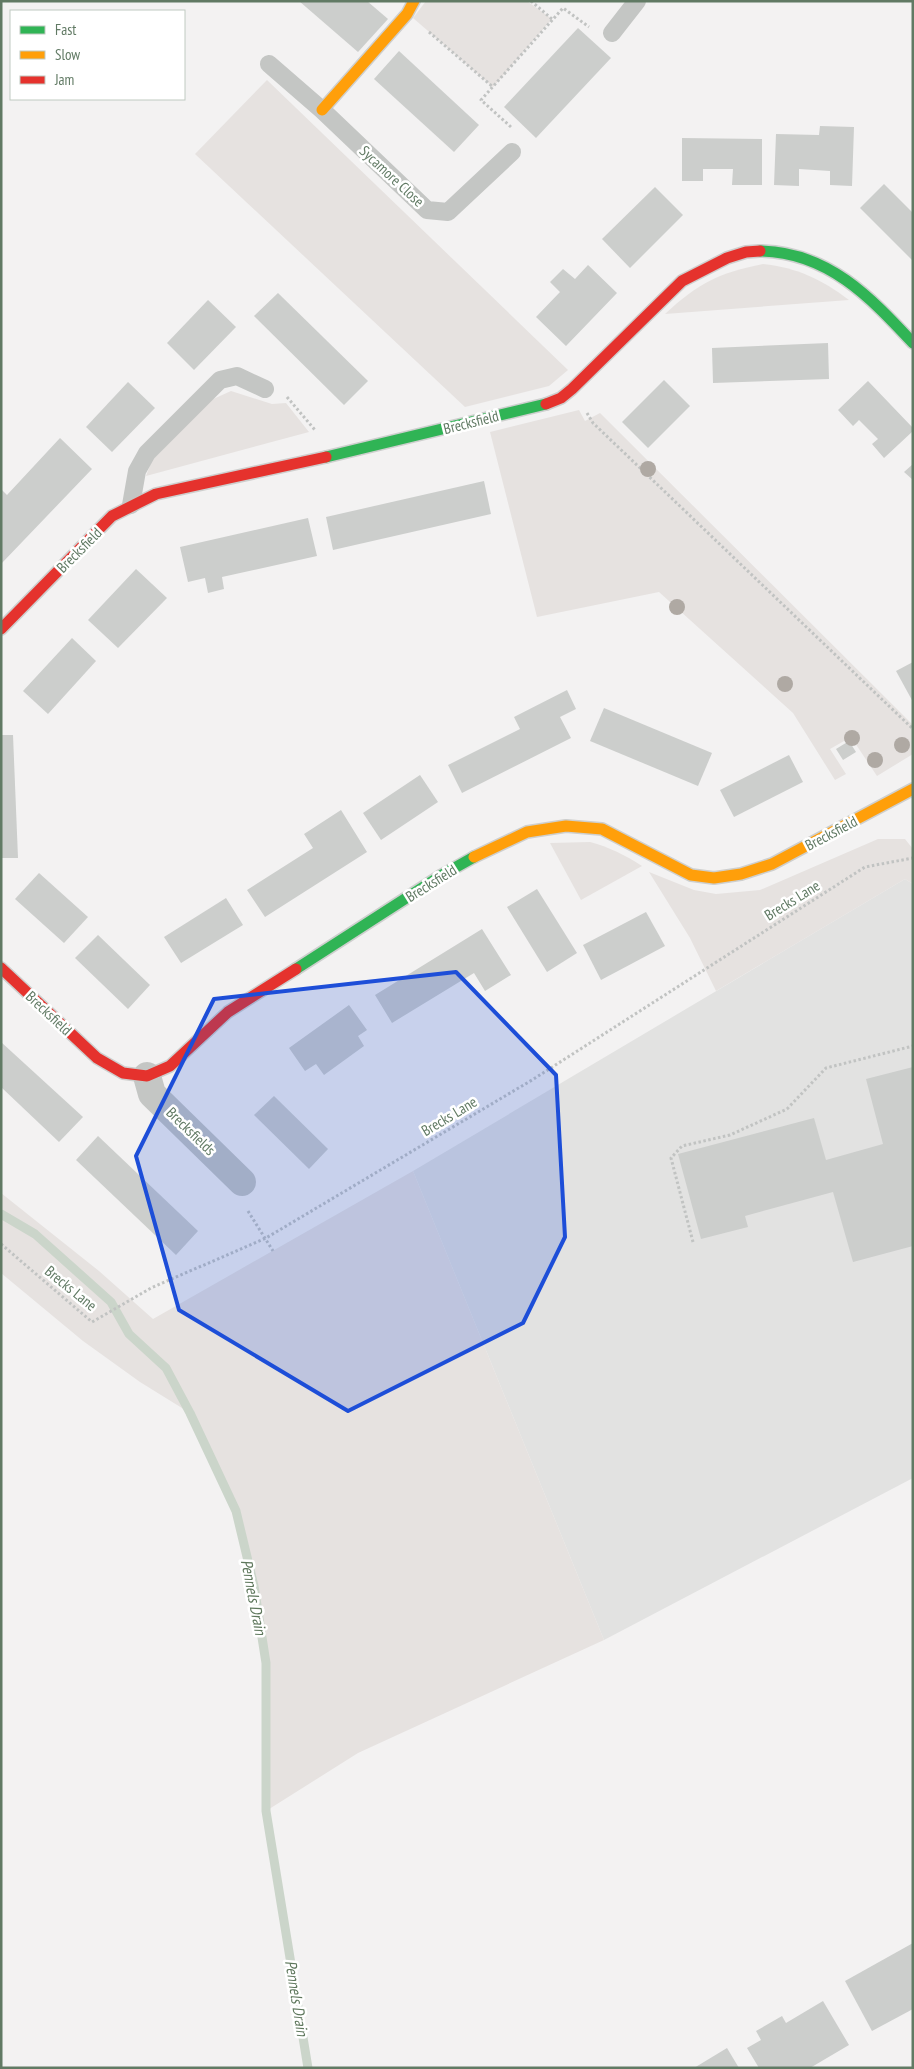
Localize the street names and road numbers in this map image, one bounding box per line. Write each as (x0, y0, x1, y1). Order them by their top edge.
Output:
street label: Sycamore Close (356, 141, 428, 211)
street label: Brecksfield (441, 406, 501, 438)
street label: Brecksfield (52, 523, 106, 577)
street label: Brecksfield (802, 811, 860, 855)
street label: Brecksfield (402, 860, 460, 906)
street label: Brecks Lane (761, 876, 823, 924)
street label: Brecksfield (22, 987, 76, 1039)
street label: Brecks Lane (418, 1092, 480, 1140)
street label: Brecksfields (162, 1103, 220, 1159)
street label: Brecks Lane (41, 1261, 101, 1315)

